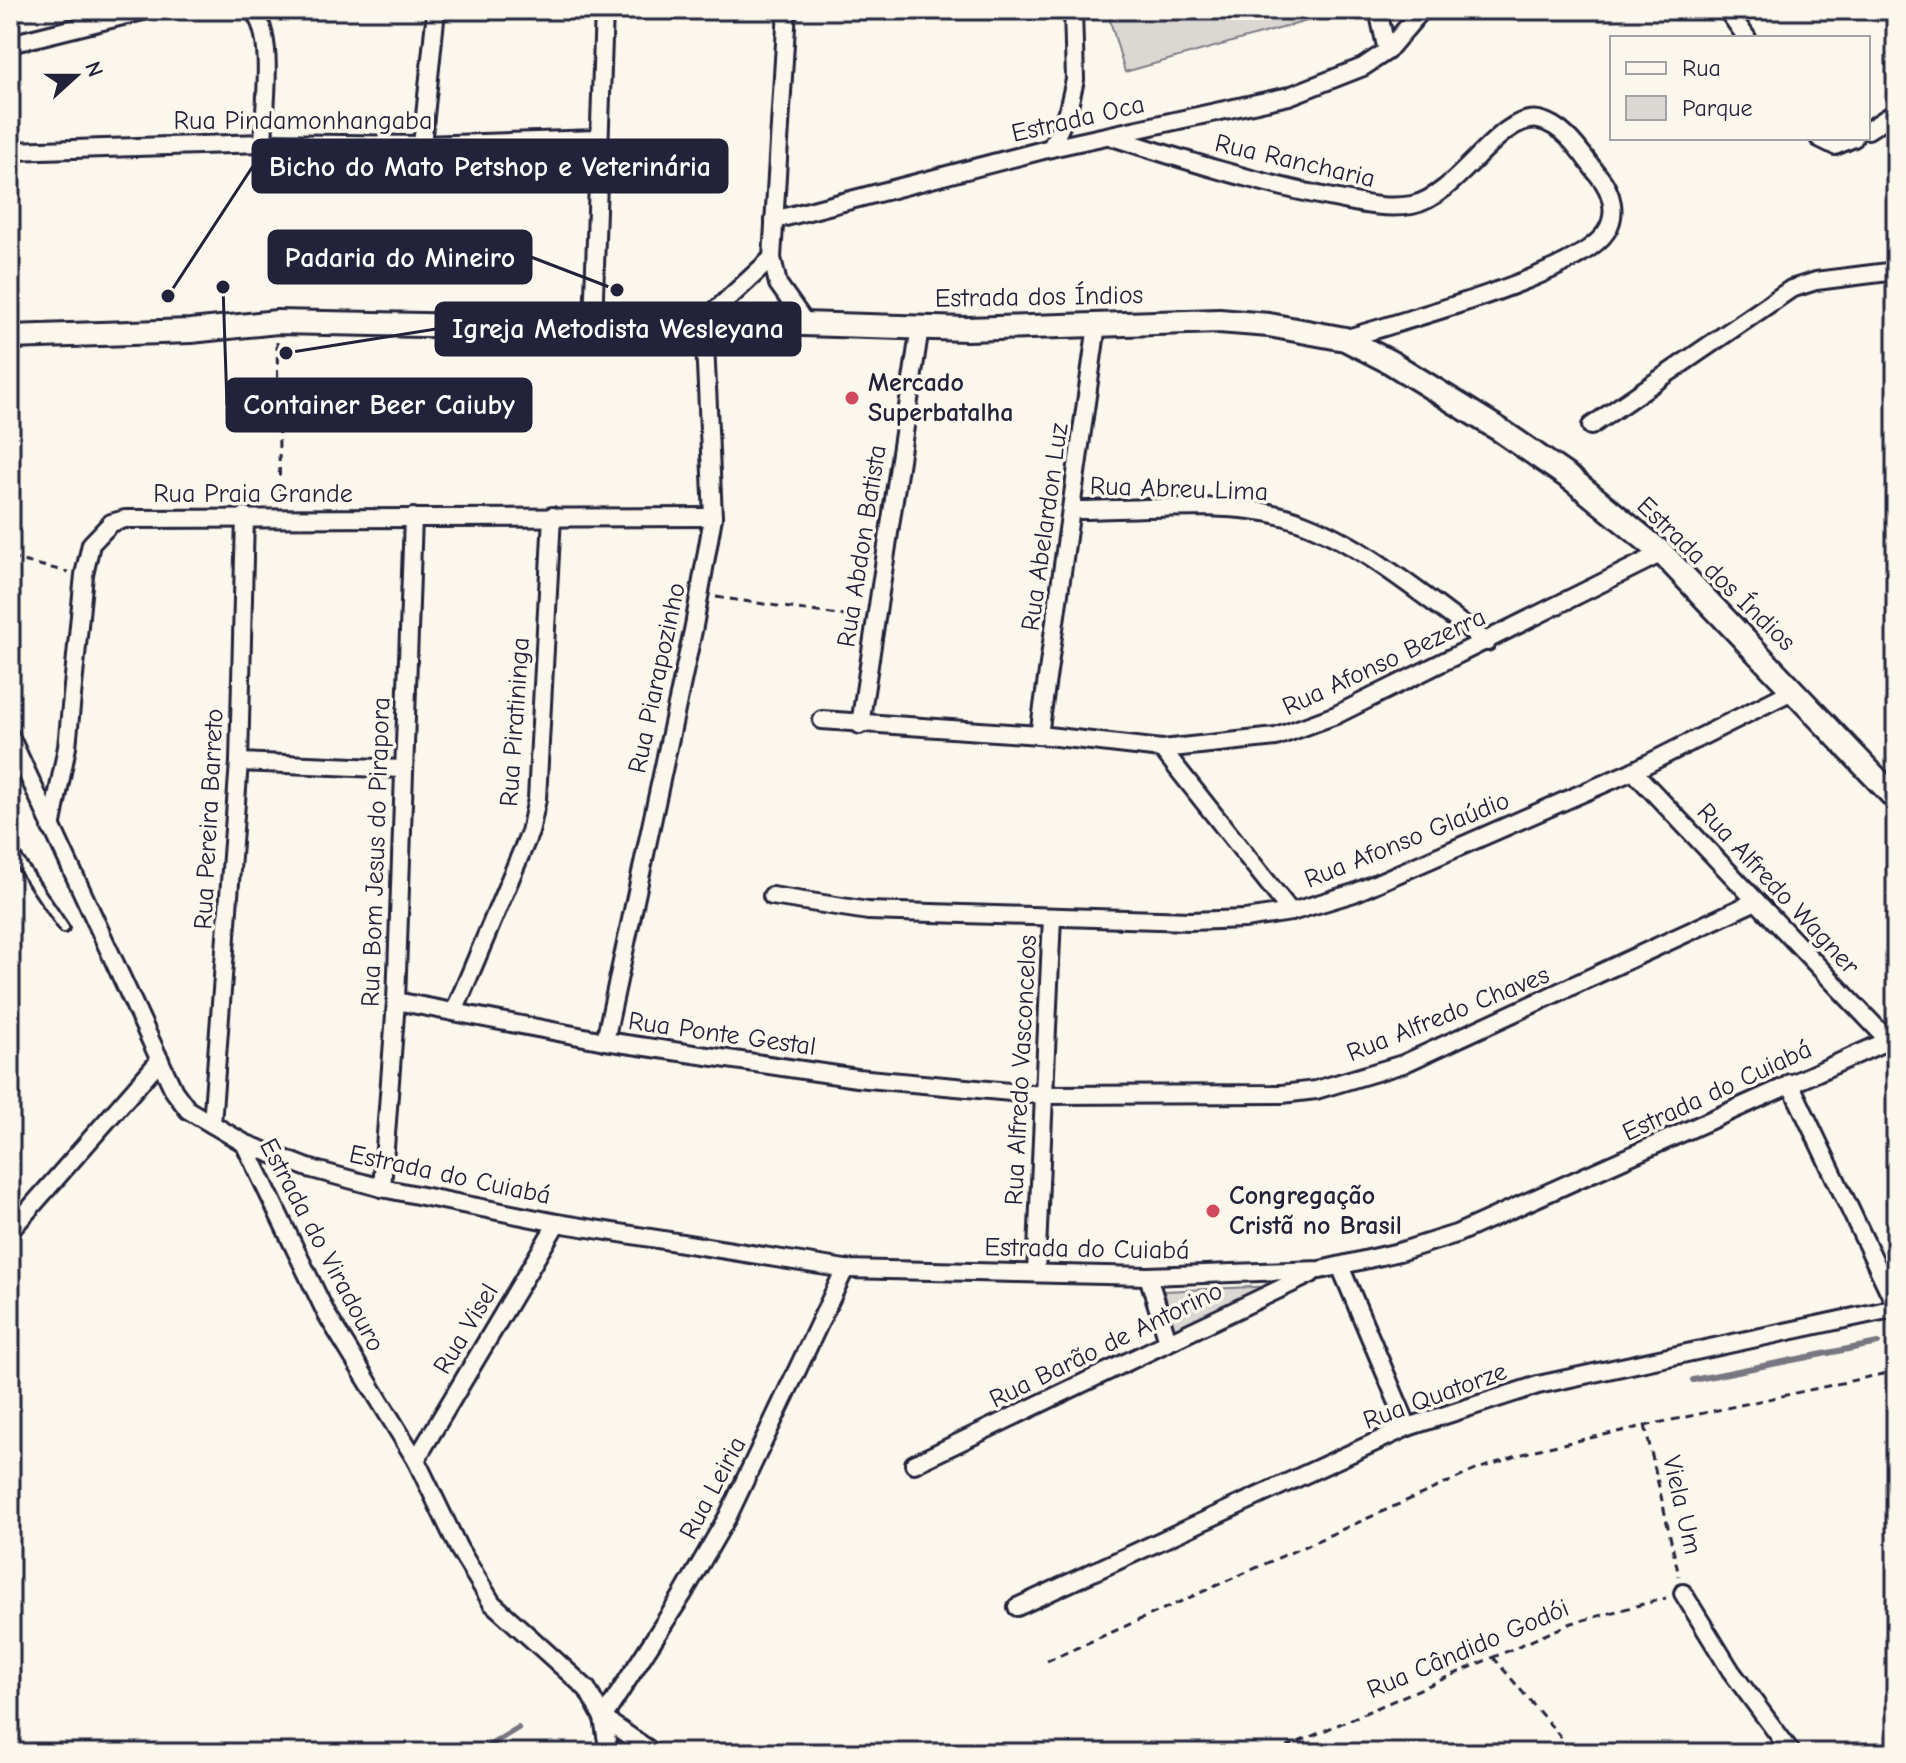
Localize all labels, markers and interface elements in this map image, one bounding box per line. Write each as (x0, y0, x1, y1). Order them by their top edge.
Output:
north arrow (36, 36, 116, 116)
legend (1610, 36, 1870, 140)
text: Rua (1682, 54, 1721, 82)
text: N (79, 58, 108, 81)
street label: Estrada Oca (1008, 89, 1148, 149)
text: Parque (1682, 94, 1753, 122)
street label: Rua Pindamonhangaba (174, 106, 432, 136)
street label: Rua Rancharia (1212, 128, 1378, 194)
callout: Bicho do Mato Petshop e Veterinária (253, 140, 727, 192)
text: Bicho do Mato Petshop e Veterinária (269, 151, 711, 183)
callout: Padaria do Mineiro (269, 231, 531, 283)
text: Padaria do Mineiro (285, 242, 515, 274)
street label: Estrada dos Índios (934, 279, 1144, 314)
callout: Igreja Metodista Wesleyana (436, 303, 800, 355)
text: Igreja Metodista Wesleyana (452, 313, 784, 345)
place label: Mercado Superbatalha (868, 368, 1014, 428)
callout: Container Beer Caiuby (227, 379, 531, 431)
text: Container Beer Caiuby (243, 389, 515, 421)
marker: Mercado Superbatalha (843, 389, 861, 407)
street label: Rua Abelardon Luz (1016, 421, 1074, 633)
street label: Rua Abdon Batista (831, 443, 893, 649)
street label: Rua Abreu Lima (1089, 471, 1269, 507)
street label: Rua Praia Grande (153, 479, 353, 509)
street label: Estrada dos Índios (1631, 490, 1802, 657)
street label: Rua Piarapozinho (622, 580, 692, 776)
street label: Rua Afonso Bezerra (1278, 602, 1490, 722)
street label: Rua Piratininga (494, 636, 536, 808)
street label: Rua Bom Jesus do Pirapora (356, 696, 396, 1008)
street label: Rua Pereira Barreto (188, 708, 230, 930)
street label: Rua Afonso Glaúdio (1300, 785, 1514, 895)
street label: Rua Alfredo Wagner (1691, 797, 1866, 982)
street label: Rua Alfredo Vasconcelos (999, 934, 1043, 1206)
street label: Rua Alfredo Chaves (1342, 960, 1554, 1068)
street label: Rua Ponte Gestal (626, 1006, 818, 1062)
street label: Estrada do Cuiabá (1618, 1034, 1816, 1148)
street label: Estrada do Viradouro (253, 1133, 391, 1357)
street label: Estrada do Cuiabá (347, 1139, 553, 1211)
place label: Congregação Cristã no Brasil (1229, 1181, 1402, 1241)
marker: Congregação Cristã no Brasil (1204, 1202, 1222, 1220)
street label: Estrada do Cuiabá (984, 1232, 1190, 1266)
street label: Rua Barão de Antorino (985, 1275, 1227, 1415)
street label: Rua Visel (427, 1278, 505, 1380)
street label: Rua Quatorze (1359, 1356, 1511, 1436)
street label: Rua Leiria (673, 1432, 753, 1544)
street label: Viela Um (1656, 1453, 1708, 1557)
street label: Rua Cândido Godói (1363, 1593, 1573, 1705)

